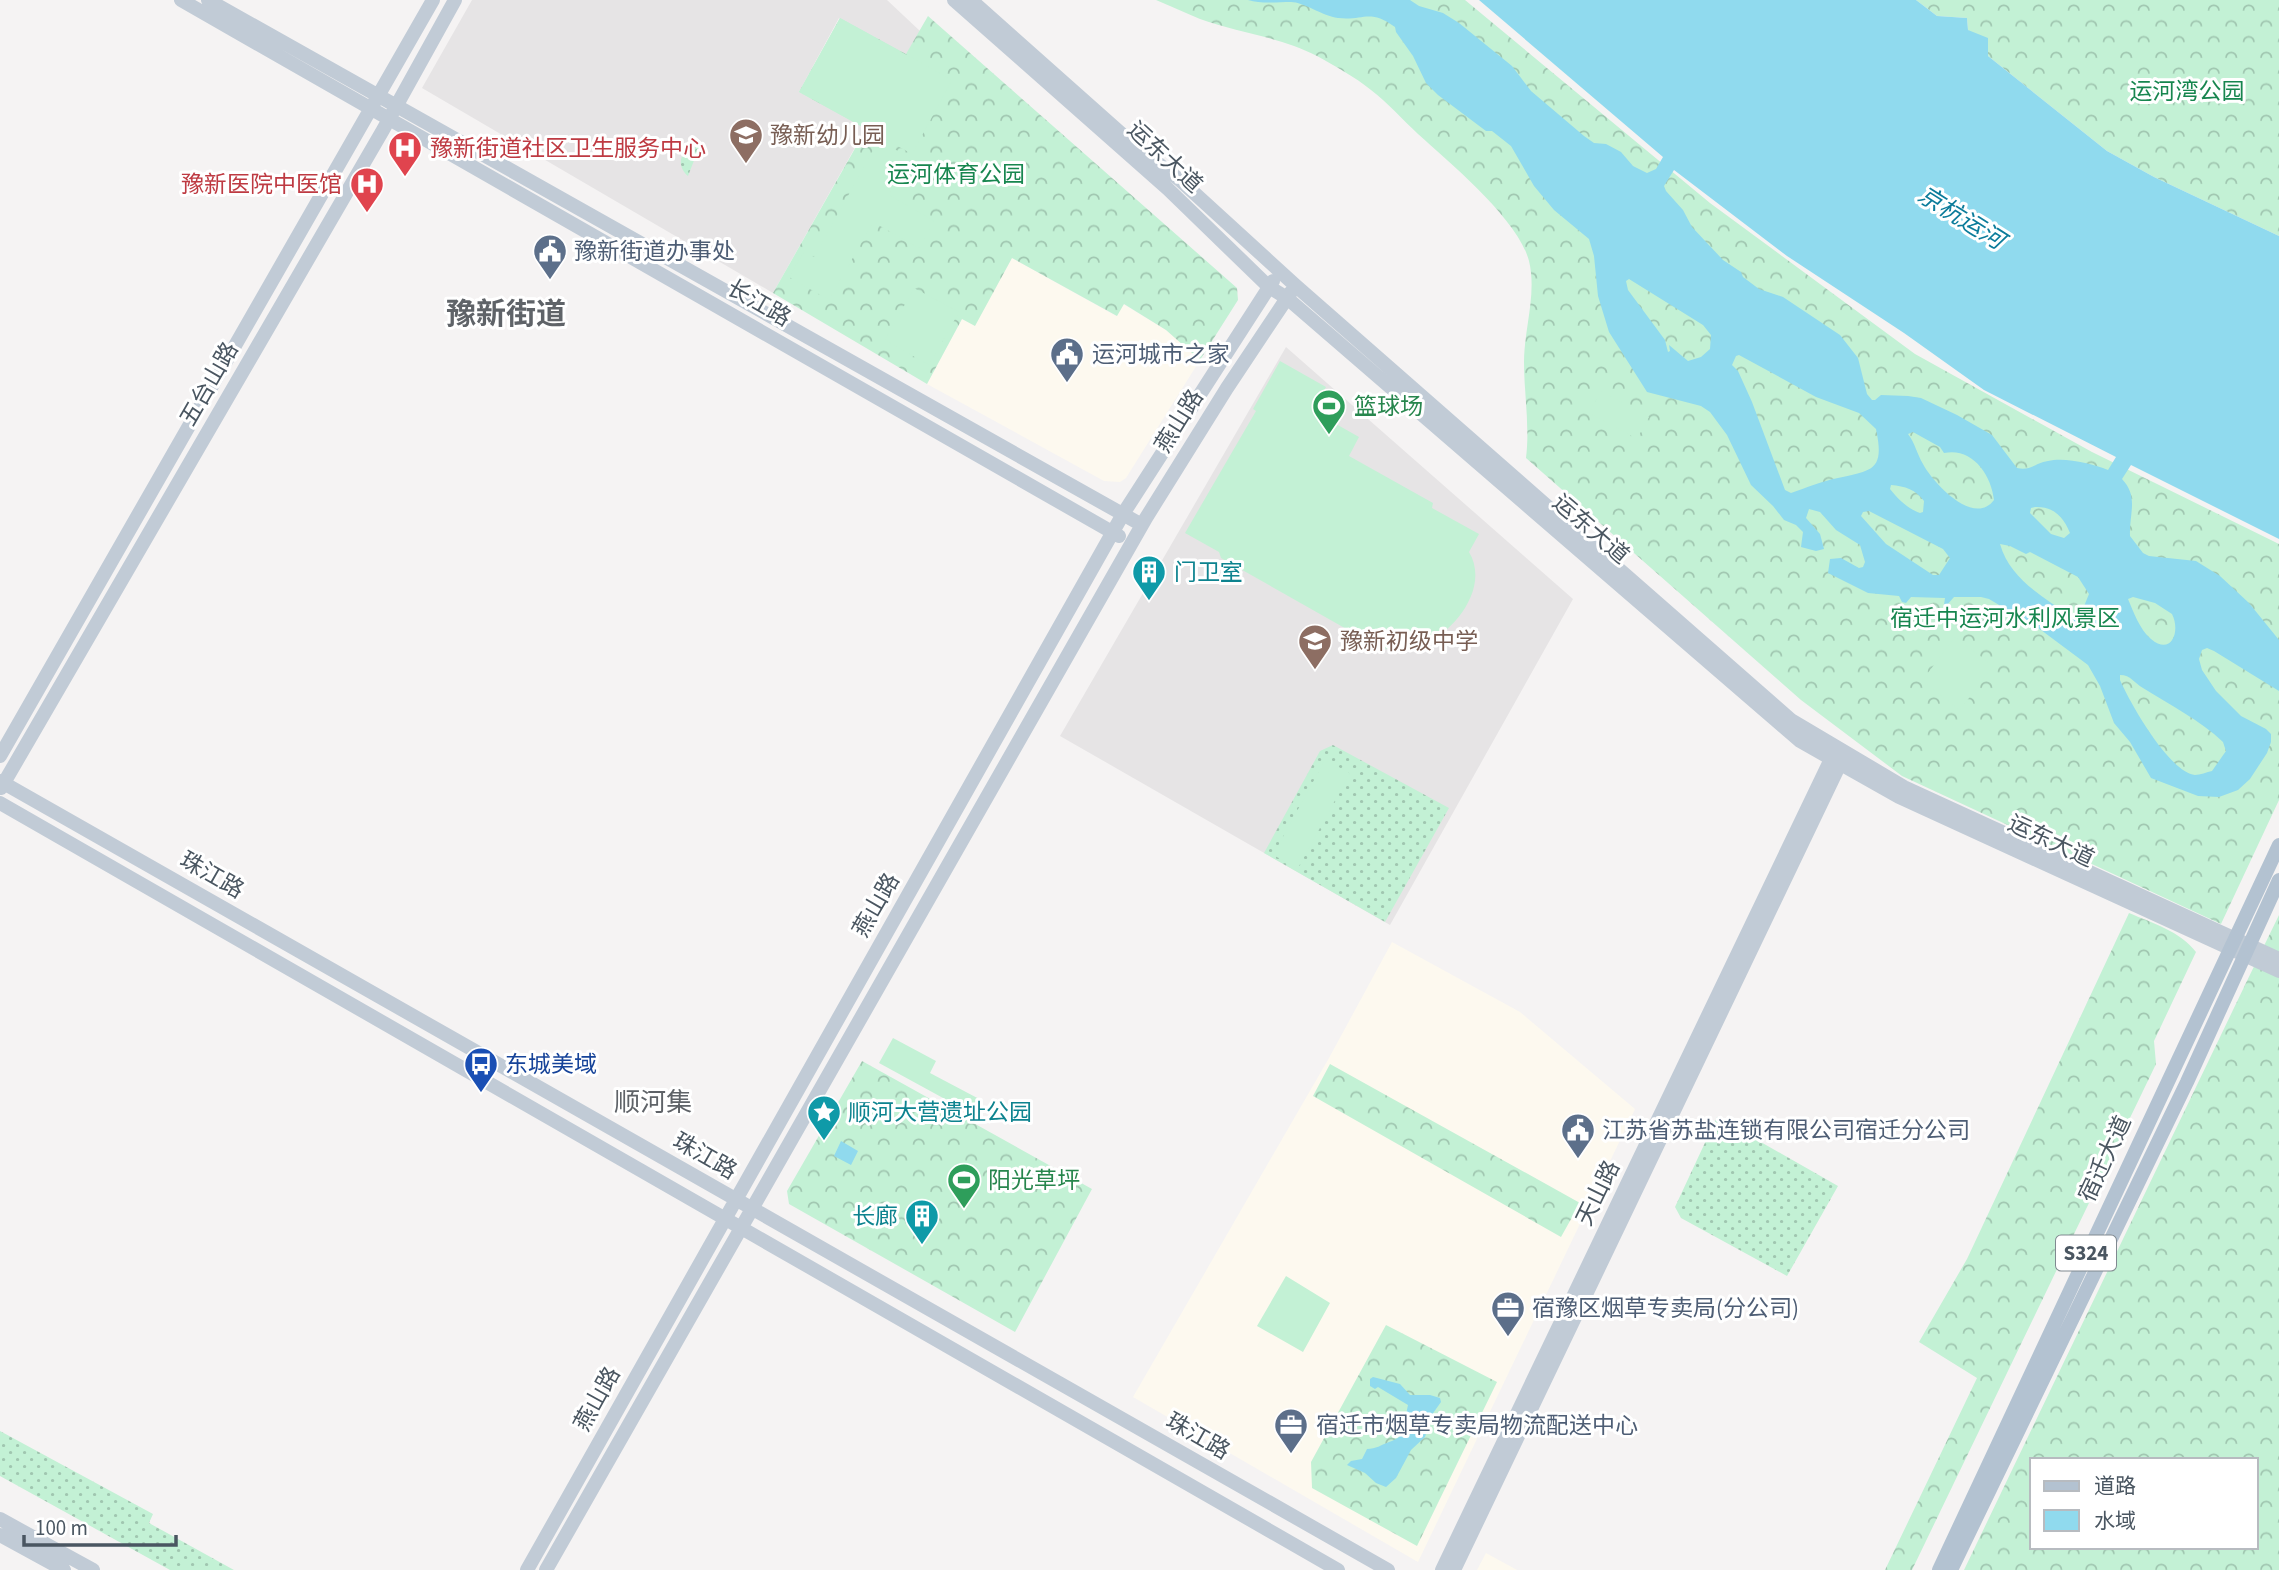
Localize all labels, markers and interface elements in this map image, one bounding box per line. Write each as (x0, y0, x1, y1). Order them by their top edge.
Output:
park label: 运河湾公园 (2130, 75, 2245, 108)
street label: 运东大道 (1120, 114, 1210, 200)
school or university icon: 豫新幼儿园 (727, 116, 765, 165)
place label: 豫新幼儿园 (770, 119, 885, 152)
hospital icon: 豫新街道社区卫生服务中心 (386, 129, 424, 178)
place label: 豫新街道社区卫生服务中心 (430, 132, 706, 165)
park label: 运河体育公园 (887, 158, 1025, 191)
hospital icon: 豫新医院中医馆 (348, 165, 386, 214)
place label: 豫新医院中医馆 (181, 168, 342, 201)
water label: 京杭运河 (1911, 178, 2014, 260)
public building icon: 豫新街道办事处 (531, 232, 569, 281)
place label: 豫新街道办事处 (574, 235, 735, 268)
street label: 长江路 (721, 271, 797, 335)
district label: 豫新街道 (446, 293, 566, 336)
public building icon: 运河城市之家 (1048, 335, 1086, 384)
street label: 五台山路 (172, 336, 246, 432)
place label: 运河城市之家 (1092, 338, 1230, 371)
street label: 燕山路 (1147, 383, 1211, 459)
sports icon: 篮球场 (1310, 387, 1348, 436)
place label: 篮球场 (1354, 390, 1423, 423)
street label: 运东大道 (1545, 486, 1637, 572)
building icon: 门卫室 (1130, 553, 1168, 602)
place label: 门卫室 (1174, 556, 1243, 589)
park label: 宿迁中运河水利风景区 (1890, 602, 2120, 635)
school or university icon: 豫新初级中学 (1296, 622, 1334, 671)
place label: 豫新初级中学 (1340, 625, 1478, 658)
street label: 运东大道 (2002, 807, 2100, 875)
street label: 珠江路 (174, 843, 250, 907)
street label: 燕山路 (844, 867, 908, 943)
bus stop icon: 东城美域 (462, 1045, 500, 1094)
place label: 东城美域 (505, 1048, 597, 1081)
district label: 顺河集 (614, 1084, 692, 1121)
place icon: 顺河大营遗址公园 (805, 1093, 843, 1142)
place label: 顺河大营遗址公园 (848, 1096, 1032, 1129)
street label: 宿迁大道 (2071, 1110, 2139, 1208)
public building icon: 江苏省苏盐连锁有限公司宿迁分公司 (1559, 1111, 1597, 1160)
place label: 江苏省苏盐连锁有限公司宿迁分公司 (1602, 1114, 1970, 1147)
street label: 珠江路 (667, 1124, 743, 1188)
street label: 天山路 (1568, 1155, 1628, 1231)
sports icon: 阳光草坪 (945, 1161, 983, 1210)
place label: 阳光草坪 (988, 1164, 1080, 1197)
building icon: 长廊 (903, 1197, 941, 1246)
place label: 长廊 (852, 1200, 898, 1233)
road number: S324 (2056, 1236, 2116, 1270)
office icon: 宿豫区烟草专卖局(分公司) (1489, 1289, 1527, 1338)
place label: 宿豫区烟草专卖局(分公司) (1532, 1292, 1799, 1325)
street label: 燕山路 (566, 1361, 628, 1437)
street label: 珠江路 (1160, 1404, 1236, 1468)
office icon: 宿迁市烟草专卖局物流配送中心 (1272, 1406, 1310, 1455)
place label: 宿迁市烟草专卖局物流配送中心 (1316, 1409, 1638, 1442)
legend (2030, 1458, 2258, 1549)
text: 道路 (2094, 1471, 2136, 1501)
scale bar (24, 1504, 177, 1548)
text: 水域 (2094, 1506, 2136, 1536)
text: 100 m (35, 1513, 88, 1543)

